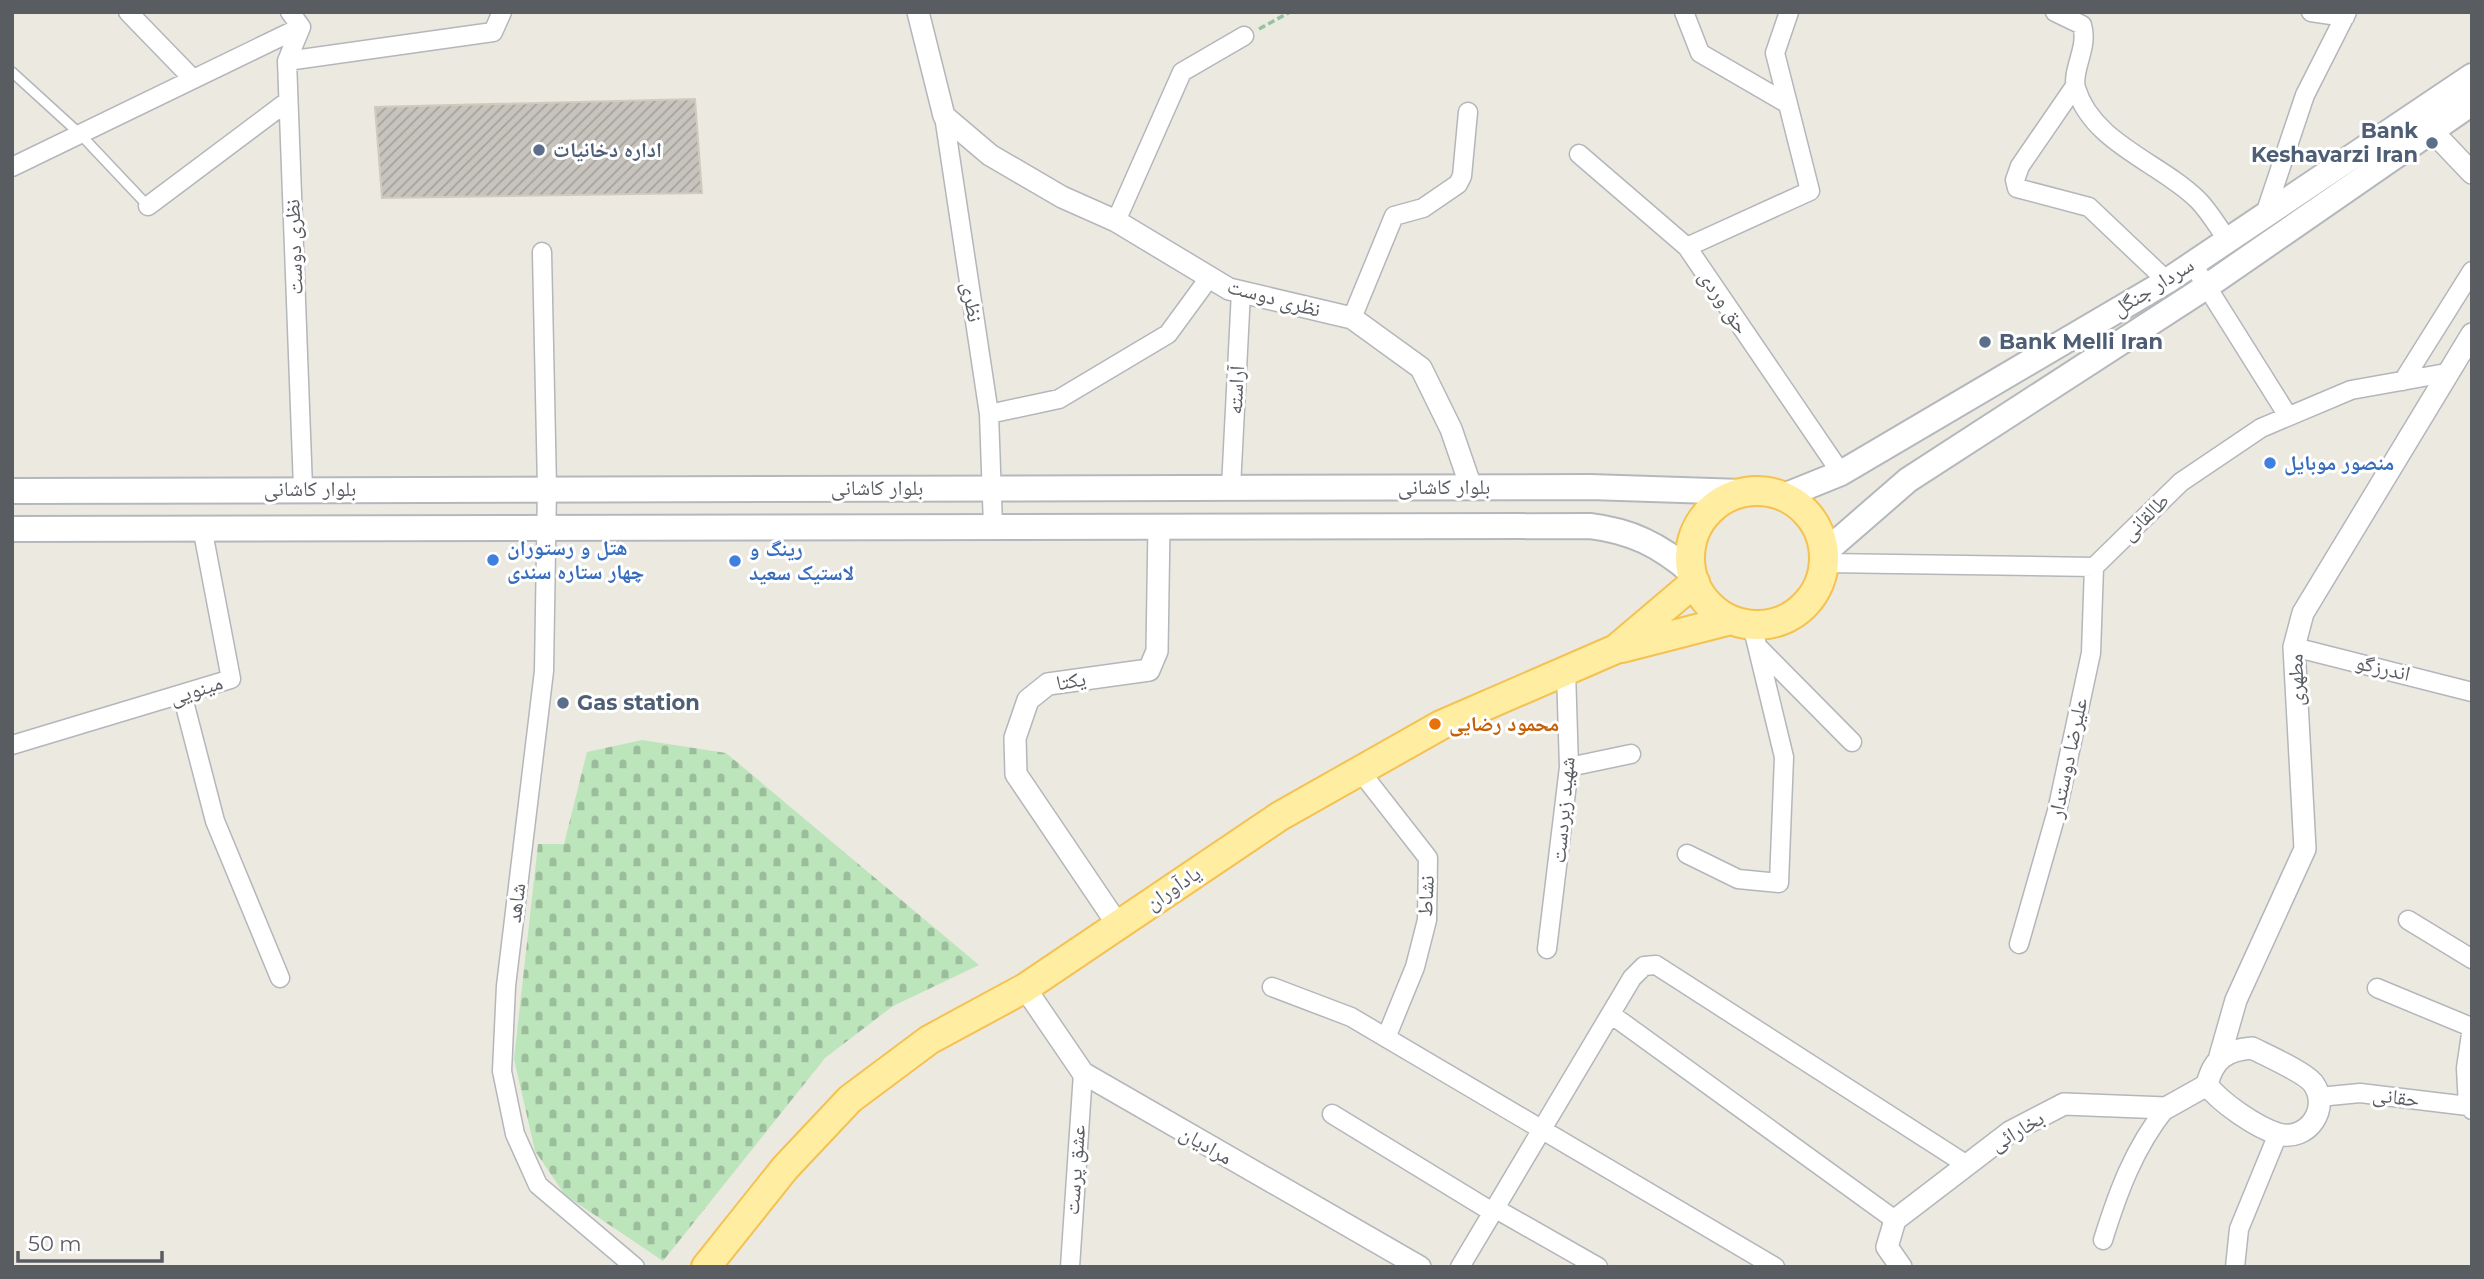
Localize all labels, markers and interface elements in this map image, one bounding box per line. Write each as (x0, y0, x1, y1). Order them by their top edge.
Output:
place label: Bank Keshavarzi Iran (2251, 118, 2418, 167)
marker: Bank Keshavarzi Iran (2424, 135, 2440, 151)
place label: اداره دخانیات (553, 137, 662, 162)
marker: اداره دخانیات (531, 142, 547, 158)
street label: نظری دوست (279, 199, 308, 295)
street label: سردار جنگل (2107, 252, 2199, 322)
street label: حق وردی (1693, 265, 1755, 339)
street label: نظری دوست (1225, 273, 1323, 322)
street label: نظری (957, 280, 988, 324)
place label: Bank Melli Iran (1999, 329, 2163, 354)
marker: Bank Melli Iran (1977, 334, 1993, 350)
street label: آراسته (1222, 364, 1249, 415)
place label: منصور موبایل (2284, 450, 2394, 476)
marker: منصور موبایل (2262, 455, 2278, 471)
street label: بلوار کاشانی (1398, 474, 1490, 500)
street label: بلوار کاشانی (831, 475, 923, 501)
street label: بلوار کاشانی (264, 476, 356, 502)
street label: طالقانی (2115, 488, 2175, 546)
place label: هتل و رستوران چهار ستاره سندی (507, 535, 644, 584)
place label: رینگ و لاستیک سعید (749, 536, 854, 585)
marker: هتل و رستوران چهار ستاره سندی (485, 552, 501, 568)
marker: رینگ و لاستیک سعید (727, 553, 743, 569)
street label: اندرزگو (2353, 649, 2413, 686)
street label: مطهری (2283, 654, 2308, 706)
street label: یکتا (1054, 666, 1088, 695)
street label: مینویی (166, 669, 226, 711)
place label: Gas station (577, 690, 700, 715)
marker: Gas station (555, 695, 571, 711)
street label: علیرضا دوستدار (2042, 695, 2093, 821)
place label: محمود رضایی (1449, 711, 1559, 737)
marker: محمود رضایی (1427, 716, 1443, 732)
street label: شهید زبردست (1545, 756, 1580, 864)
street label: یادآوران (1140, 860, 1205, 915)
street label: نشاط (1412, 875, 1439, 917)
street label: شاهد (501, 882, 530, 924)
street label: حقانی (2371, 1081, 2421, 1113)
street label: بخارائی (1985, 1105, 2049, 1157)
street label: مرادیان (1176, 1120, 1237, 1170)
street label: عشق پرست (1059, 1124, 1091, 1216)
scale bar (18, 1220, 161, 1264)
text: 50 m (28, 1231, 82, 1256)

